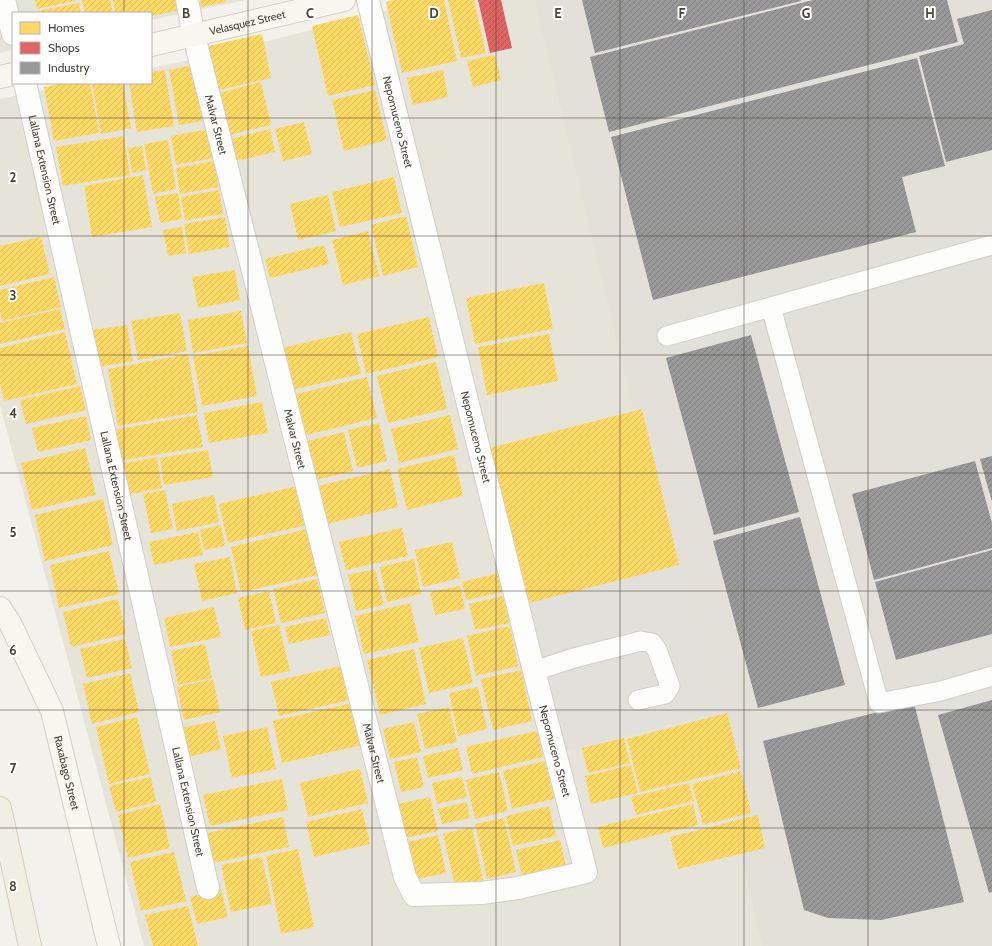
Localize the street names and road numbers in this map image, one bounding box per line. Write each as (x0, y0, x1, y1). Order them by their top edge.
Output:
street label: Velasquez Street (208, 7, 287, 38)
street label: Nepomuceno Street (380, 75, 416, 170)
street label: Malvar Street (202, 93, 231, 156)
street label: Lallana Extension Street (25, 114, 64, 226)
street label: Nepomuceno Street (458, 390, 494, 485)
street label: Malvar Street (281, 407, 309, 471)
street label: Lallana Extension Street (97, 430, 136, 542)
street label: Nepomuceno Street (536, 704, 574, 799)
street label: Malvar Street (360, 722, 388, 785)
street label: Raxabago Street (51, 734, 83, 812)
street label: Lallana Extension Street (169, 746, 208, 858)

